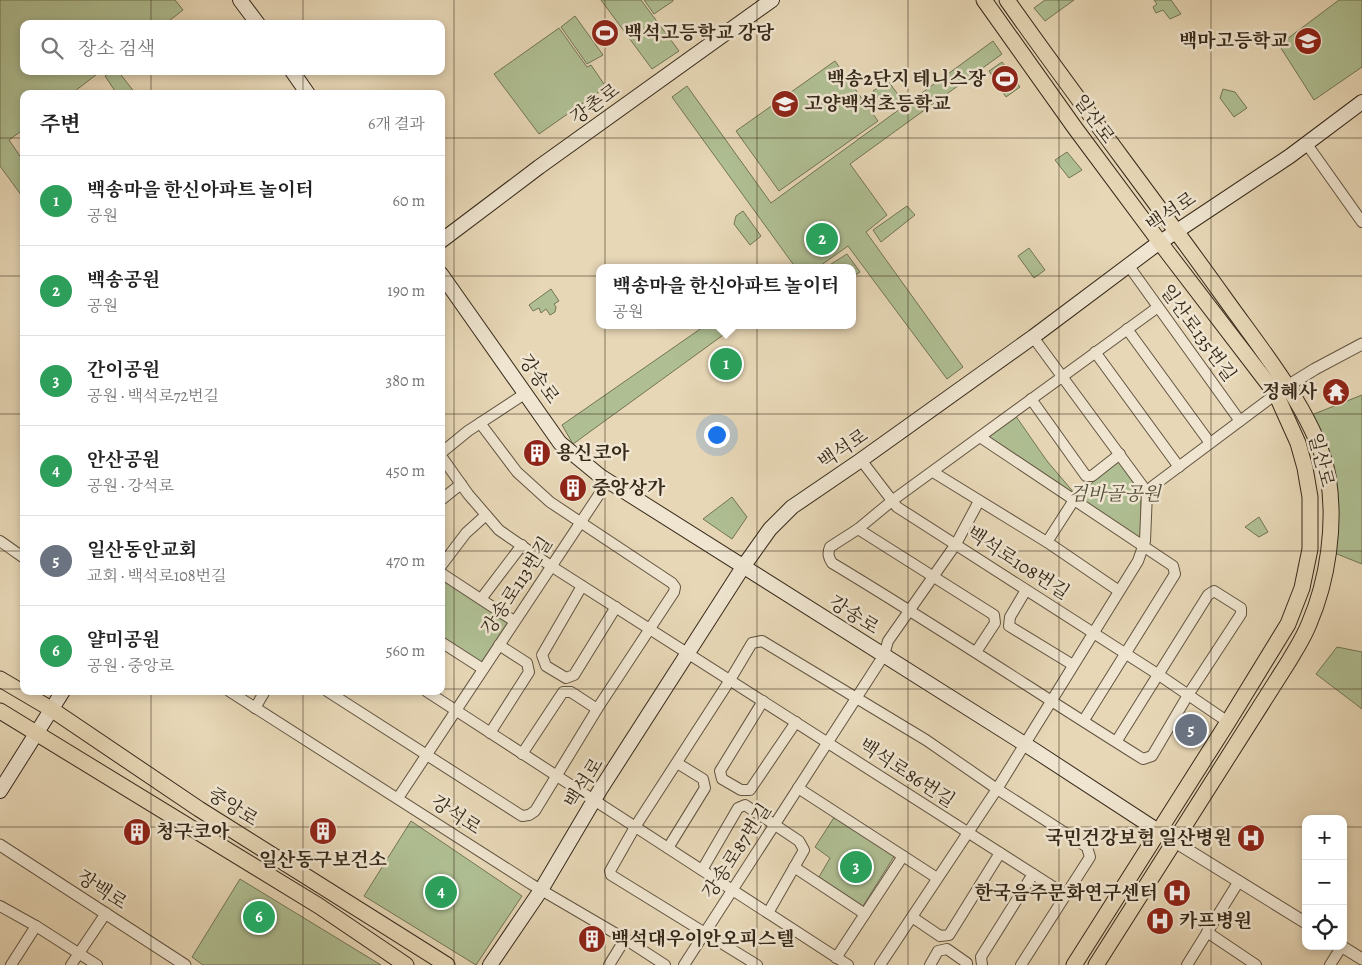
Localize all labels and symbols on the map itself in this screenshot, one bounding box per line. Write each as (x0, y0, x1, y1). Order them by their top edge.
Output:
sports icon: 백석고등학교 강당 (590, 18, 620, 48)
place label: 백석고등학교 강당 (624, 20, 775, 46)
school or university icon: 백마고등학교 (1293, 26, 1323, 56)
place label: 백마고등학교 (1179, 28, 1289, 54)
sports icon: 백송2단지 테니스장 (990, 64, 1020, 94)
place label: 백송2단지 테니스장 (827, 66, 987, 92)
street label: 강촌로 (565, 77, 625, 131)
school or university icon: 고양백석초등학교 (770, 89, 800, 119)
street label: 일산로 (1067, 89, 1121, 149)
place label: 고양백석초등학교 (804, 91, 951, 117)
street label: 백석로 (1141, 186, 1201, 238)
pin: 2 (806, 220, 838, 258)
street label: 일산로135번길 (1154, 279, 1242, 387)
pin: 1 (710, 345, 742, 383)
street label: 강송로 (513, 349, 565, 409)
temple icon: 정혜사 (1321, 377, 1351, 407)
place label: 정혜사 (1262, 379, 1318, 405)
your location (704, 422, 730, 448)
street label: 백석로 (813, 423, 873, 475)
street label: 일산로 (1302, 430, 1340, 490)
building icon: 용신코아 (522, 438, 552, 468)
place label: 용신코아 (556, 440, 630, 466)
building icon: 중앙상가 (558, 473, 588, 503)
place label: 중앙상가 (592, 475, 666, 501)
park label: 검바골공원 (1069, 481, 1163, 507)
street label: 백석로108번길 (962, 520, 1074, 606)
street label: 강송로113번길 (475, 532, 559, 640)
street label: 강송로 (824, 589, 884, 641)
pin: 5 (1175, 711, 1207, 749)
street label: 백석로86번길 (854, 732, 960, 814)
street label: 백석로 (558, 753, 610, 813)
street label: 중앙로 (203, 781, 263, 833)
street label: 강석로 (426, 789, 486, 841)
street label: 강송로87번길 (696, 798, 778, 904)
building icon: 일산동구보건소 (308, 816, 338, 846)
building icon: 청구코아 (122, 817, 152, 847)
place label: 청구코아 (156, 819, 230, 845)
hospital icon: 국민건강보험 일산병원 (1236, 823, 1266, 853)
place label: 국민건강보험 일산병원 (1045, 825, 1232, 851)
place label: 일산동구보건소 (259, 847, 387, 873)
pin: 3 (840, 848, 872, 886)
street label: 장백로 (72, 864, 132, 916)
pin: 4 (425, 873, 457, 911)
hospital icon: 한국음주문화연구센터 (1162, 878, 1192, 908)
place label: 한국음주문화연구센터 (974, 880, 1158, 906)
pin: 6 (243, 898, 275, 936)
hospital icon: 카프병원 (1145, 906, 1175, 936)
place label: 카프병원 (1179, 908, 1252, 934)
building icon: 백석대우이안오피스텔 (577, 924, 607, 954)
place label: 백석대우이안오피스텔 (611, 926, 795, 952)

